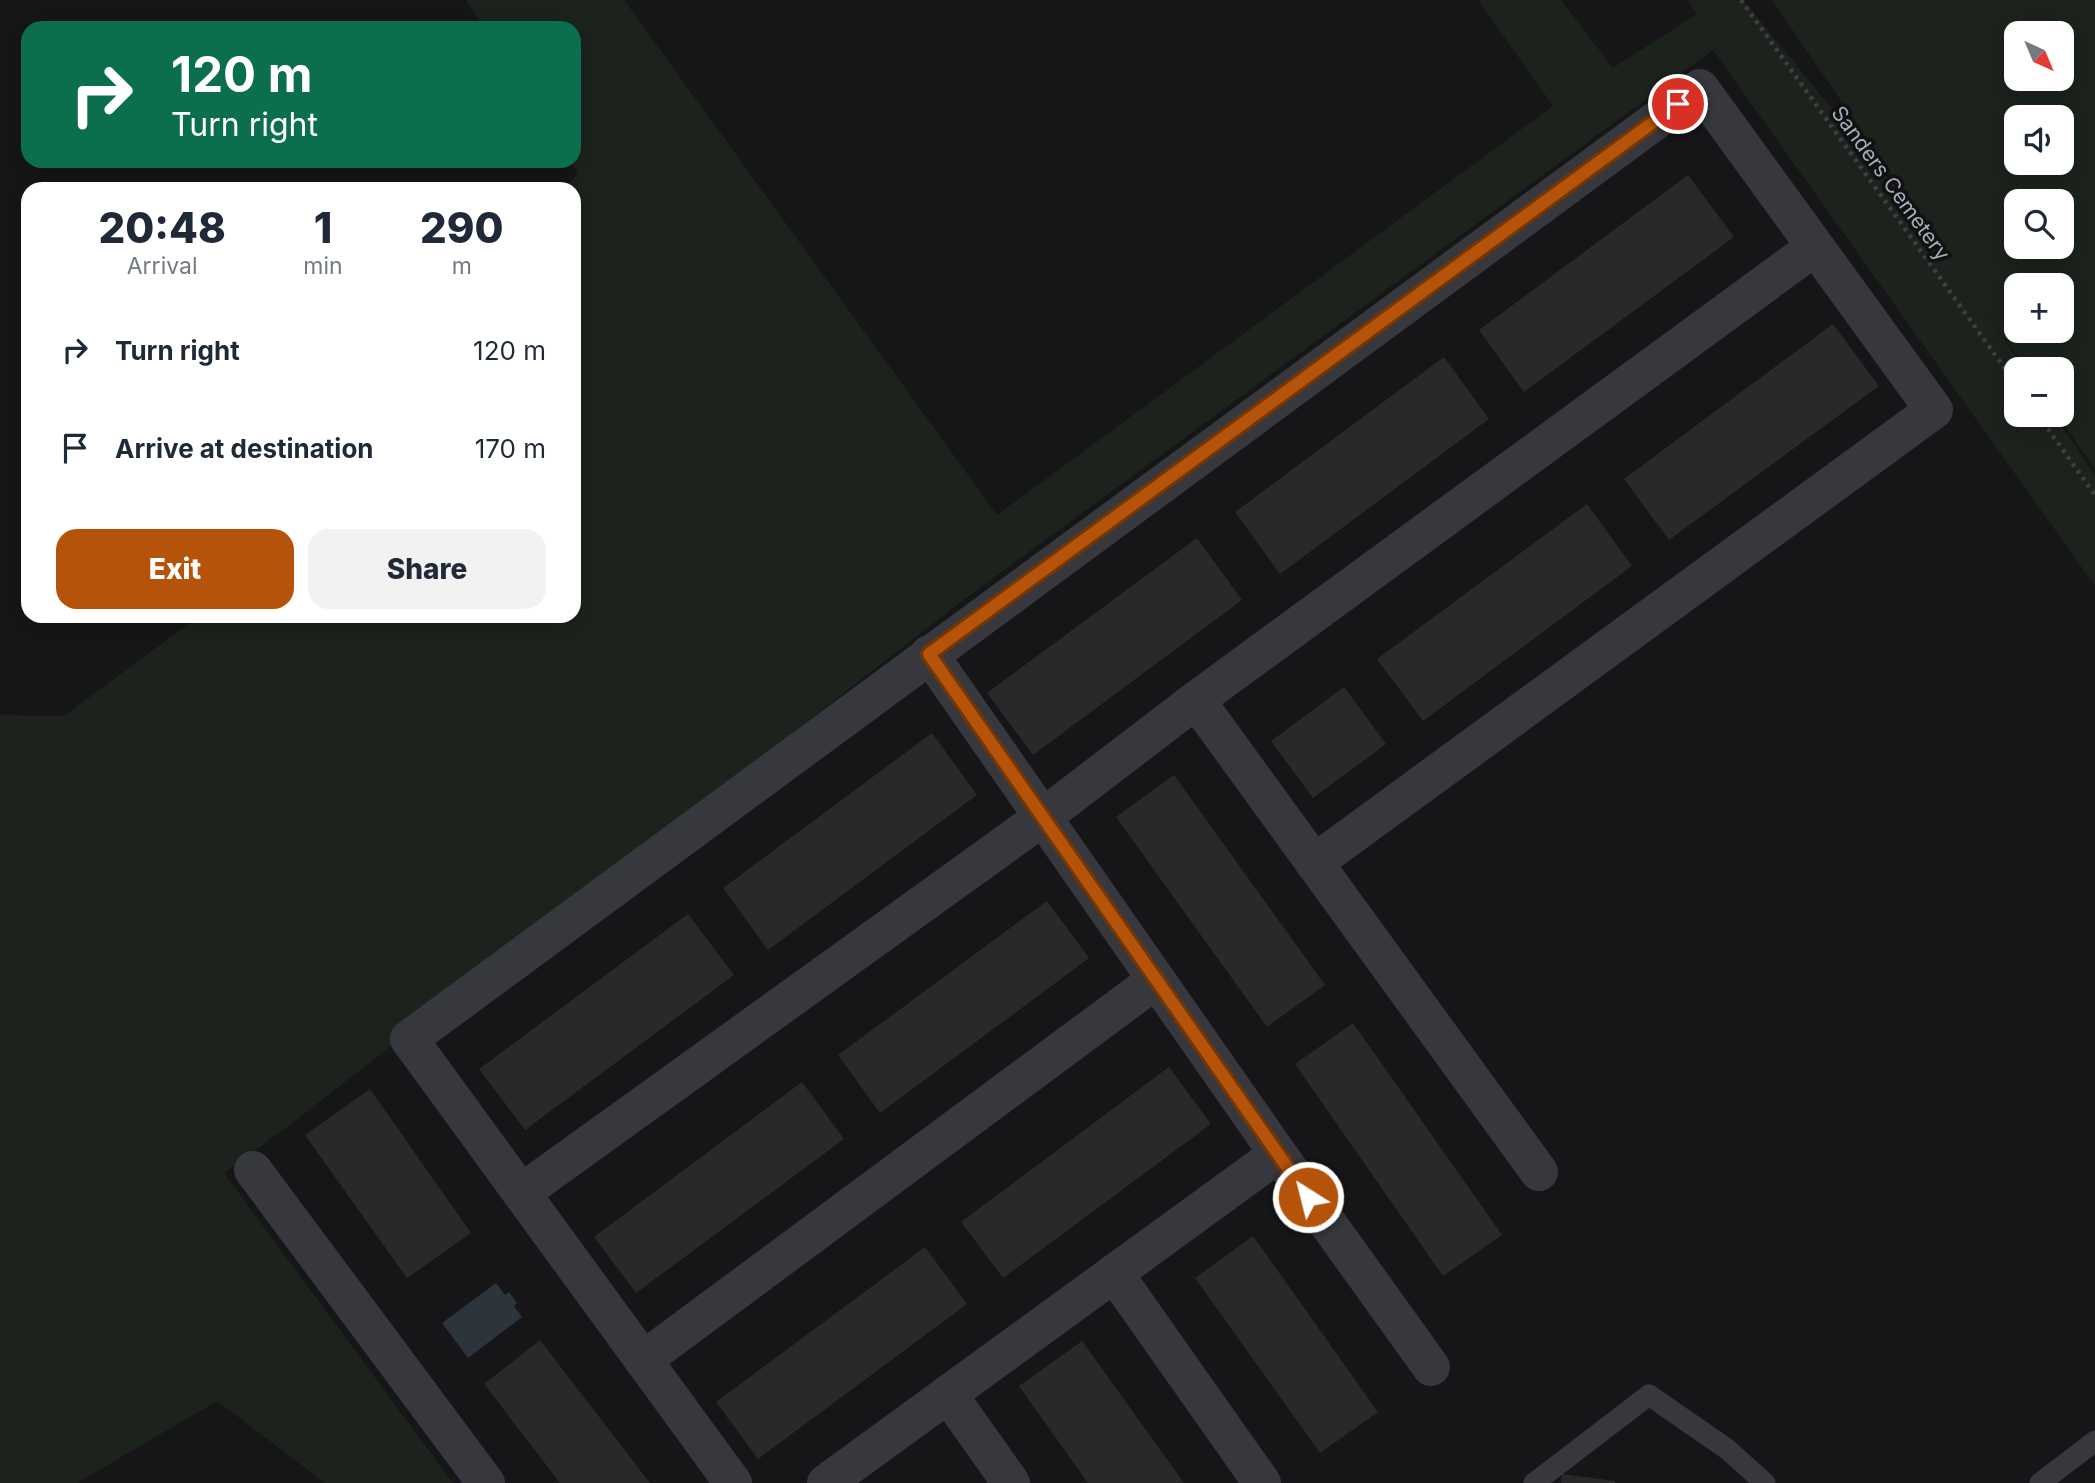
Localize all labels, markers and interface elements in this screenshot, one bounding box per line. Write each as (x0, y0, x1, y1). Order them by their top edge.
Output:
north arrow (2004, 21, 2074, 91)
map controls (2004, 21, 2074, 427)
text: 120 m (171, 45, 312, 104)
icon: right (56, 49, 147, 140)
pin (1648, 74, 1708, 134)
icon: arrive (1659, 85, 1697, 123)
street label: Sanders Cemetery (1827, 101, 1956, 265)
text: Turn right (171, 105, 318, 144)
button: sound (2004, 105, 2074, 175)
button: search (2004, 189, 2074, 259)
text: 20:48 (98, 202, 226, 253)
text: 1 (314, 202, 332, 253)
text: 290 (420, 202, 504, 253)
text: Arrival (127, 252, 198, 280)
text: min (303, 252, 343, 280)
text: m (452, 252, 472, 280)
button: + (2004, 273, 2074, 343)
icon: right (56, 331, 94, 369)
text: Turn right (115, 335, 240, 366)
text: 120 m (473, 335, 546, 366)
button: − (2004, 357, 2074, 427)
icon: arrive (56, 429, 94, 467)
text: Arrive at destination (115, 433, 374, 464)
text: 170 m (475, 433, 546, 464)
button: Exit (56, 529, 294, 609)
button: Share (308, 529, 546, 609)
position arrow (1271, 1160, 1345, 1234)

